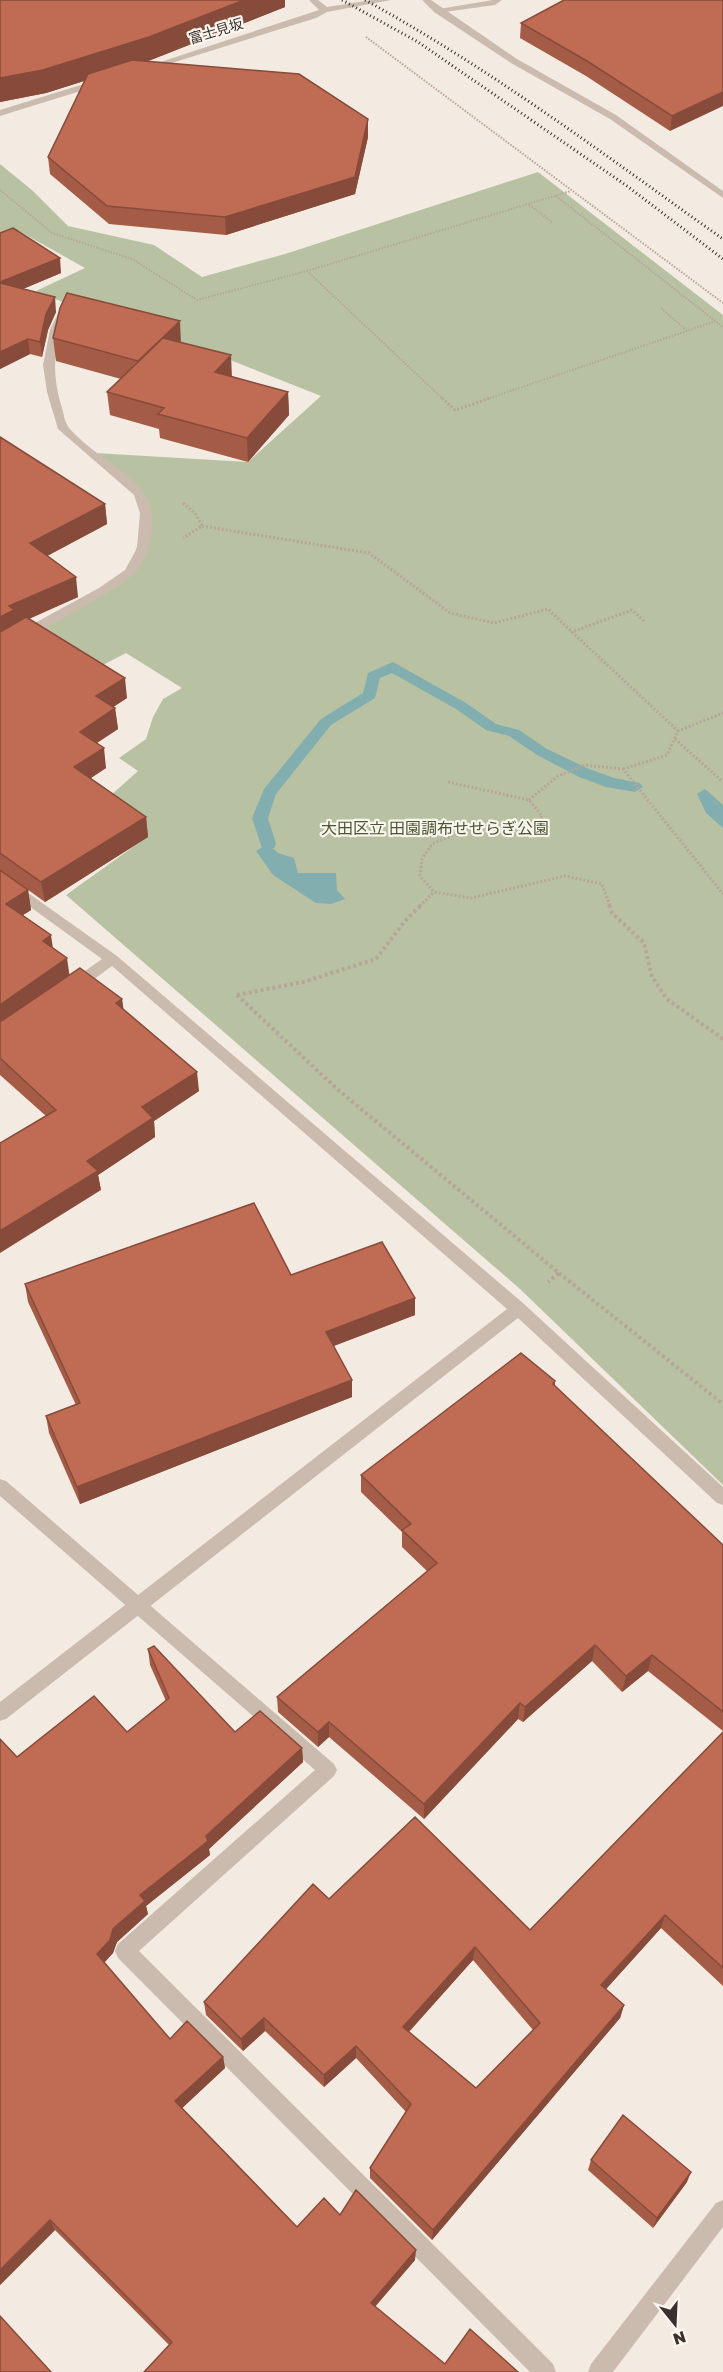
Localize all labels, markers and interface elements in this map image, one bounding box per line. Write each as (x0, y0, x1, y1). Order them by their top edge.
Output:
street label: 富士見坂 (187, 14, 245, 47)
park label: 大田区立 田園調布せせらぎ公園 (321, 818, 549, 838)
north arrow (645, 2294, 705, 2354)
text: N (671, 2327, 689, 2350)

